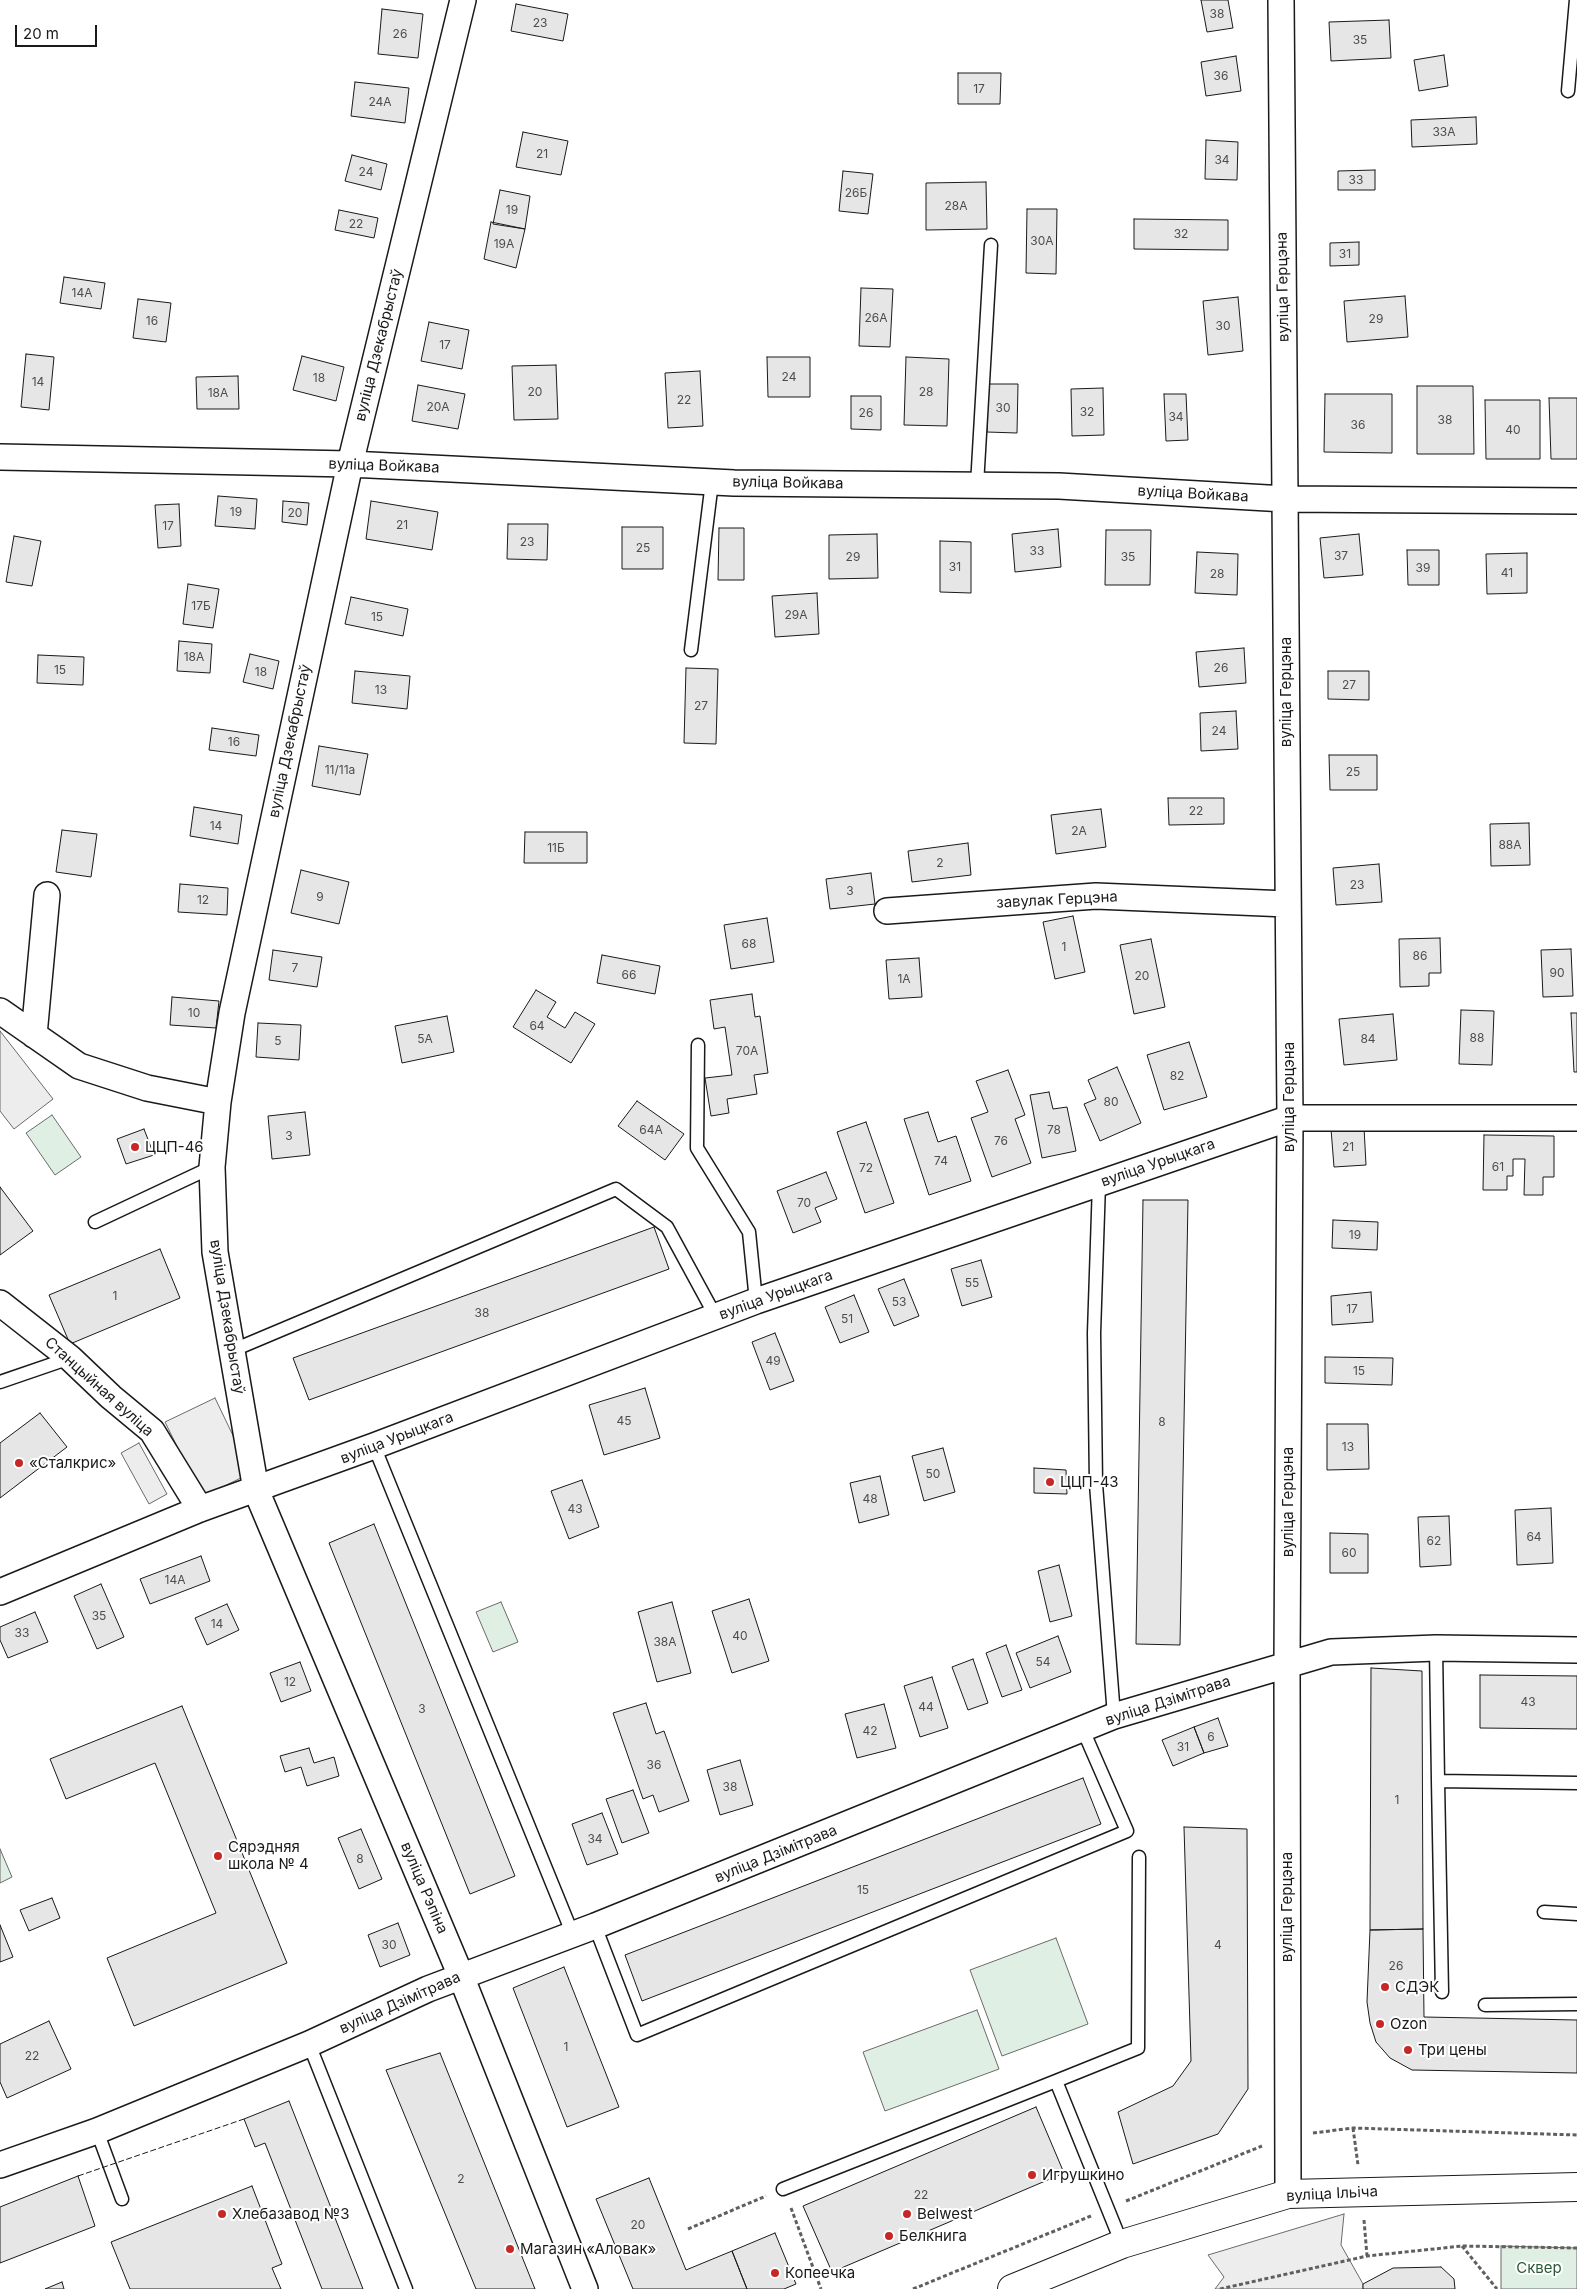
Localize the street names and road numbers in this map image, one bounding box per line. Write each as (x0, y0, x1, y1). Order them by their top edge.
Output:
street label: вуліца Герцэна (1273, 232, 1293, 342)
street label: вуліца Дзекабрыстаў (351, 267, 407, 423)
street label: вуліца Войкава (328, 455, 440, 477)
street label: вуліца Войкава (732, 473, 844, 493)
street label: вуліца Войкава (1137, 482, 1249, 506)
street label: вуліца Герцэна (1277, 637, 1295, 747)
street label: вуліца Дзекабрыстаў (265, 663, 315, 819)
street label: завулак Герцэна (996, 888, 1118, 912)
street label: вуліца Герцэна (1280, 1042, 1298, 1152)
street label: вуліца Урыцкага (1099, 1135, 1217, 1191)
street label: вуліца Дзекабрыстаў (206, 1238, 248, 1396)
street label: вуліца Урыцкага (717, 1266, 835, 1324)
street label: Станцыйная вуліца (41, 1334, 157, 1440)
street label: вуліца Урыцкага (338, 1408, 456, 1468)
street label: вуліца Герцэна (1279, 1447, 1297, 1557)
street label: вуліца Дзімітрава (1103, 1672, 1233, 1730)
street label: вуліца Дзімітрава (712, 1821, 840, 1887)
street label: вуліца Рэпіна (397, 1839, 451, 1937)
street label: вуліца Герцэна (1278, 1852, 1296, 1962)
street label: вуліца Дзімітрава (337, 1968, 463, 2038)
street label: вуліца Ільіча (1286, 2183, 1378, 2205)

